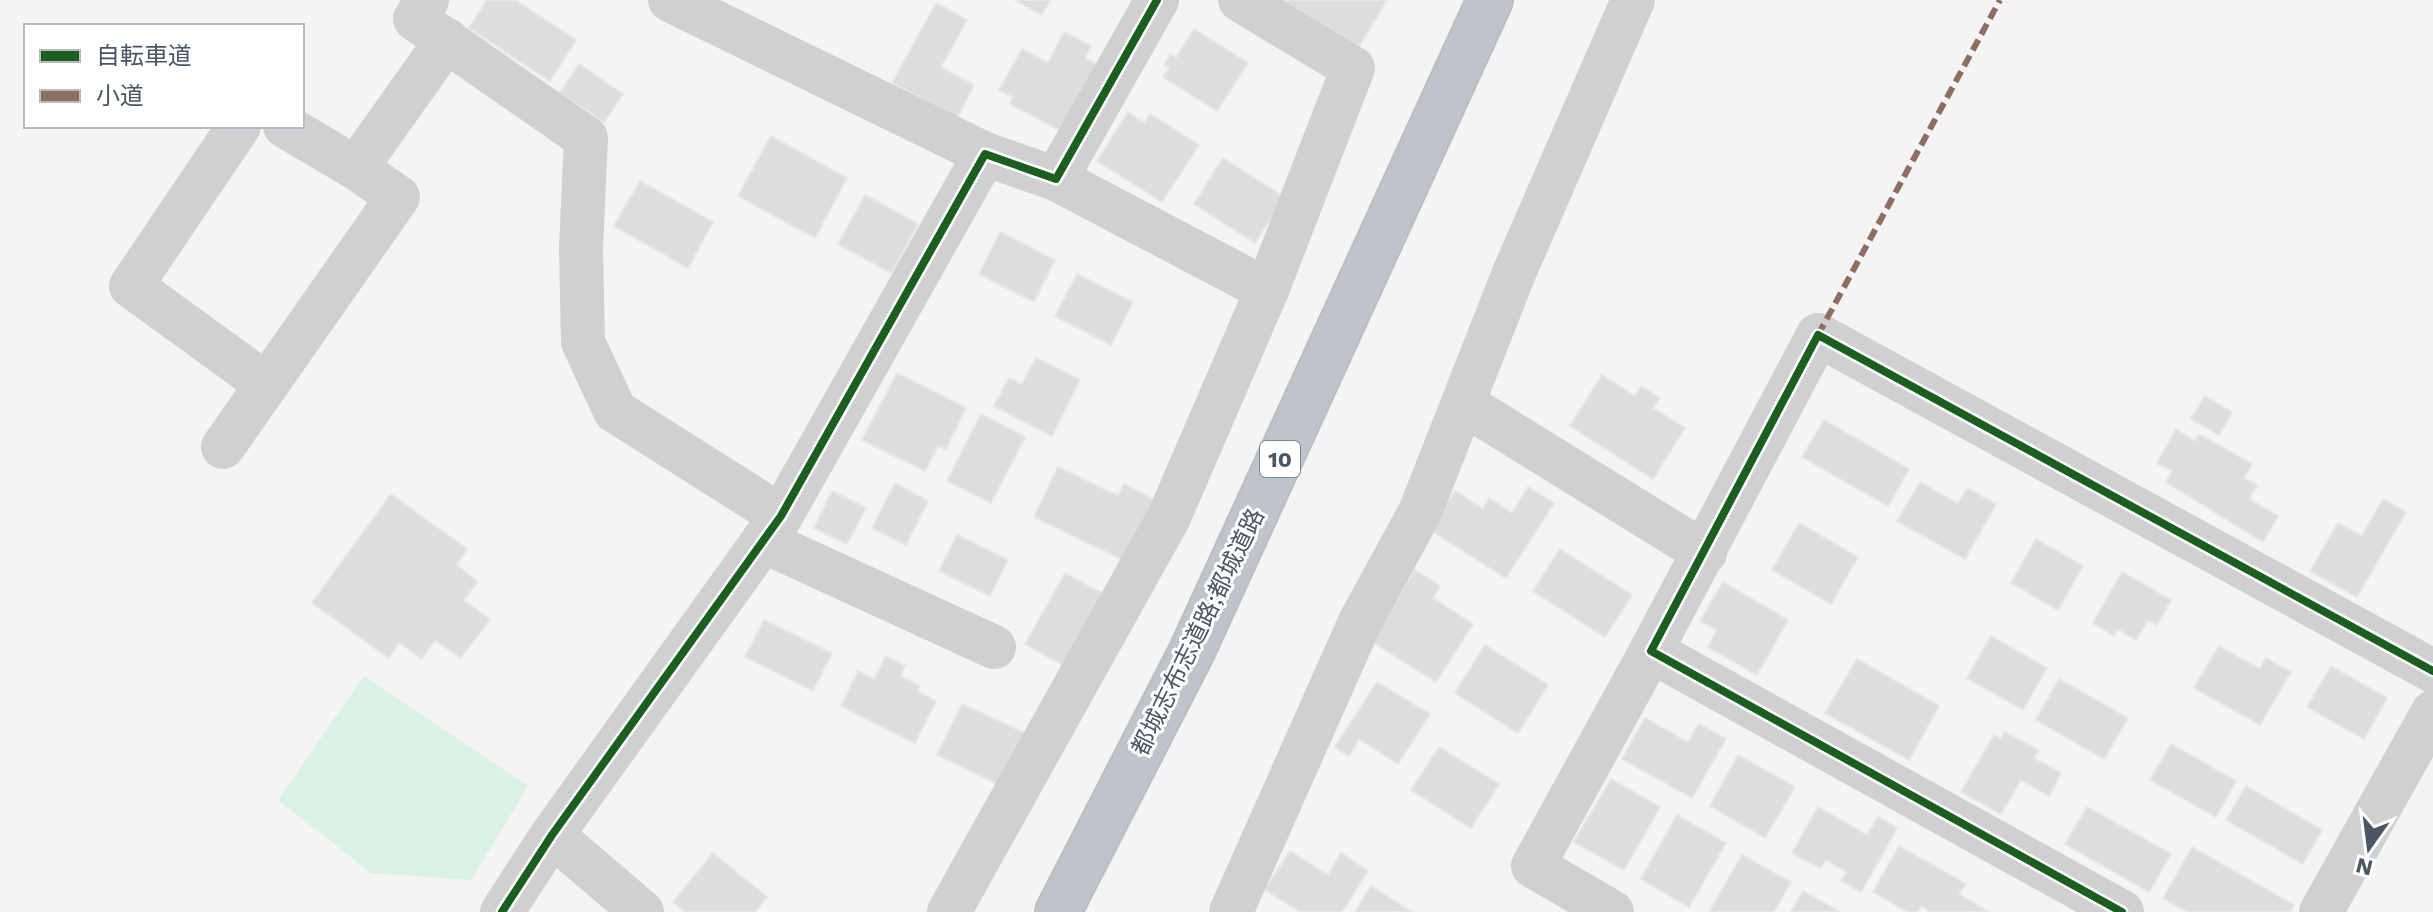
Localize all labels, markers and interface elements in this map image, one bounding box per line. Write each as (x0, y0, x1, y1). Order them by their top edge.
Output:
legend (24, 24, 304, 128)
text: 自転車道 (96, 42, 192, 70)
text: 小道 (96, 82, 144, 110)
road number: 10 (1260, 441, 1300, 477)
street label: 都城志布志道路;都城道路 (1126, 504, 1270, 760)
north arrow (2329, 808, 2409, 888)
text: N (2353, 853, 2375, 881)

